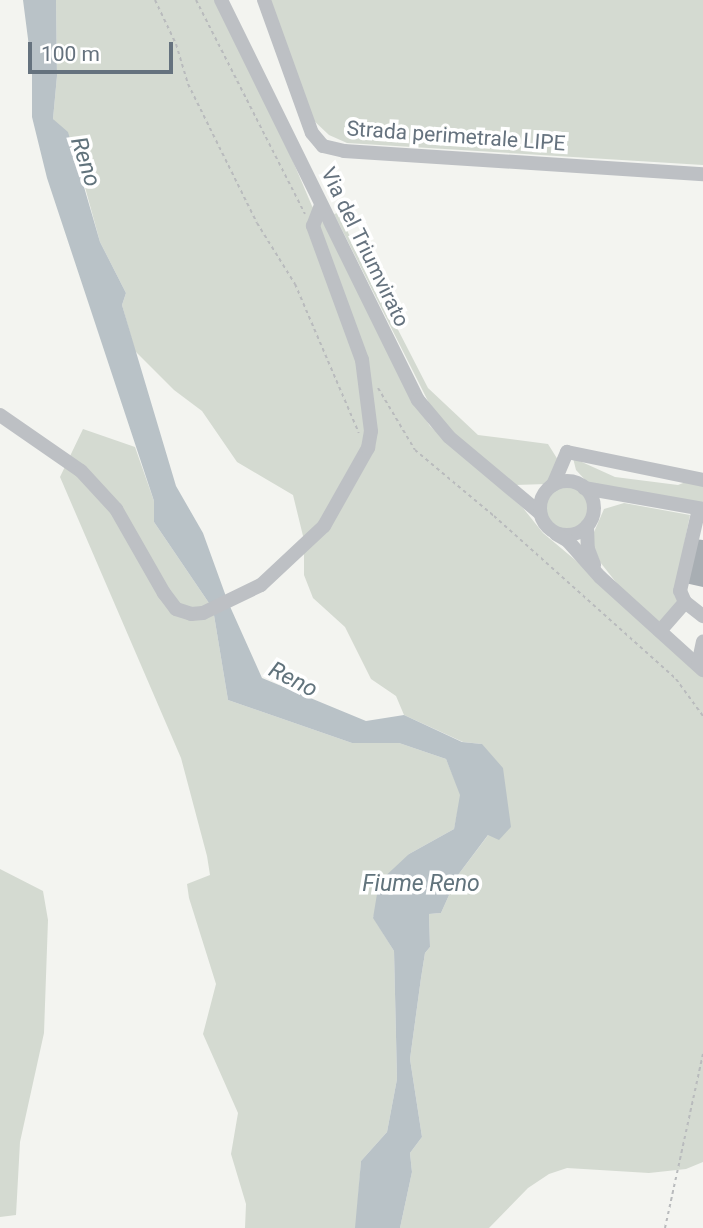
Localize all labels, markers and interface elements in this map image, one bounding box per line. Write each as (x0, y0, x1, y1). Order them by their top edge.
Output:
scale bar (32, 28, 177, 72)
text: 100 m (41, 42, 100, 66)
street label: Strada perimetrale LIPE (346, 116, 566, 156)
water label: Reno (64, 134, 106, 190)
street label: Via del Triumvirato (315, 163, 415, 331)
water label: Reno (264, 656, 322, 704)
water label: Fiume Reno (362, 870, 480, 898)

